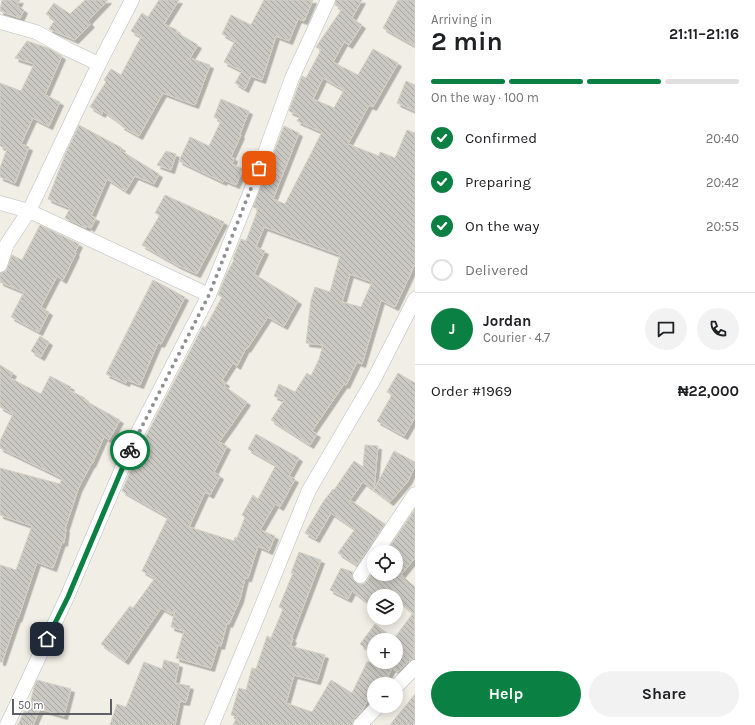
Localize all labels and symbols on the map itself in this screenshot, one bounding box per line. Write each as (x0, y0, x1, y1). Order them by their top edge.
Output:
pin (242, 151, 276, 185)
courier (110, 430, 150, 470)
pin (30, 622, 64, 656)
scale bar (12, 697, 112, 716)

